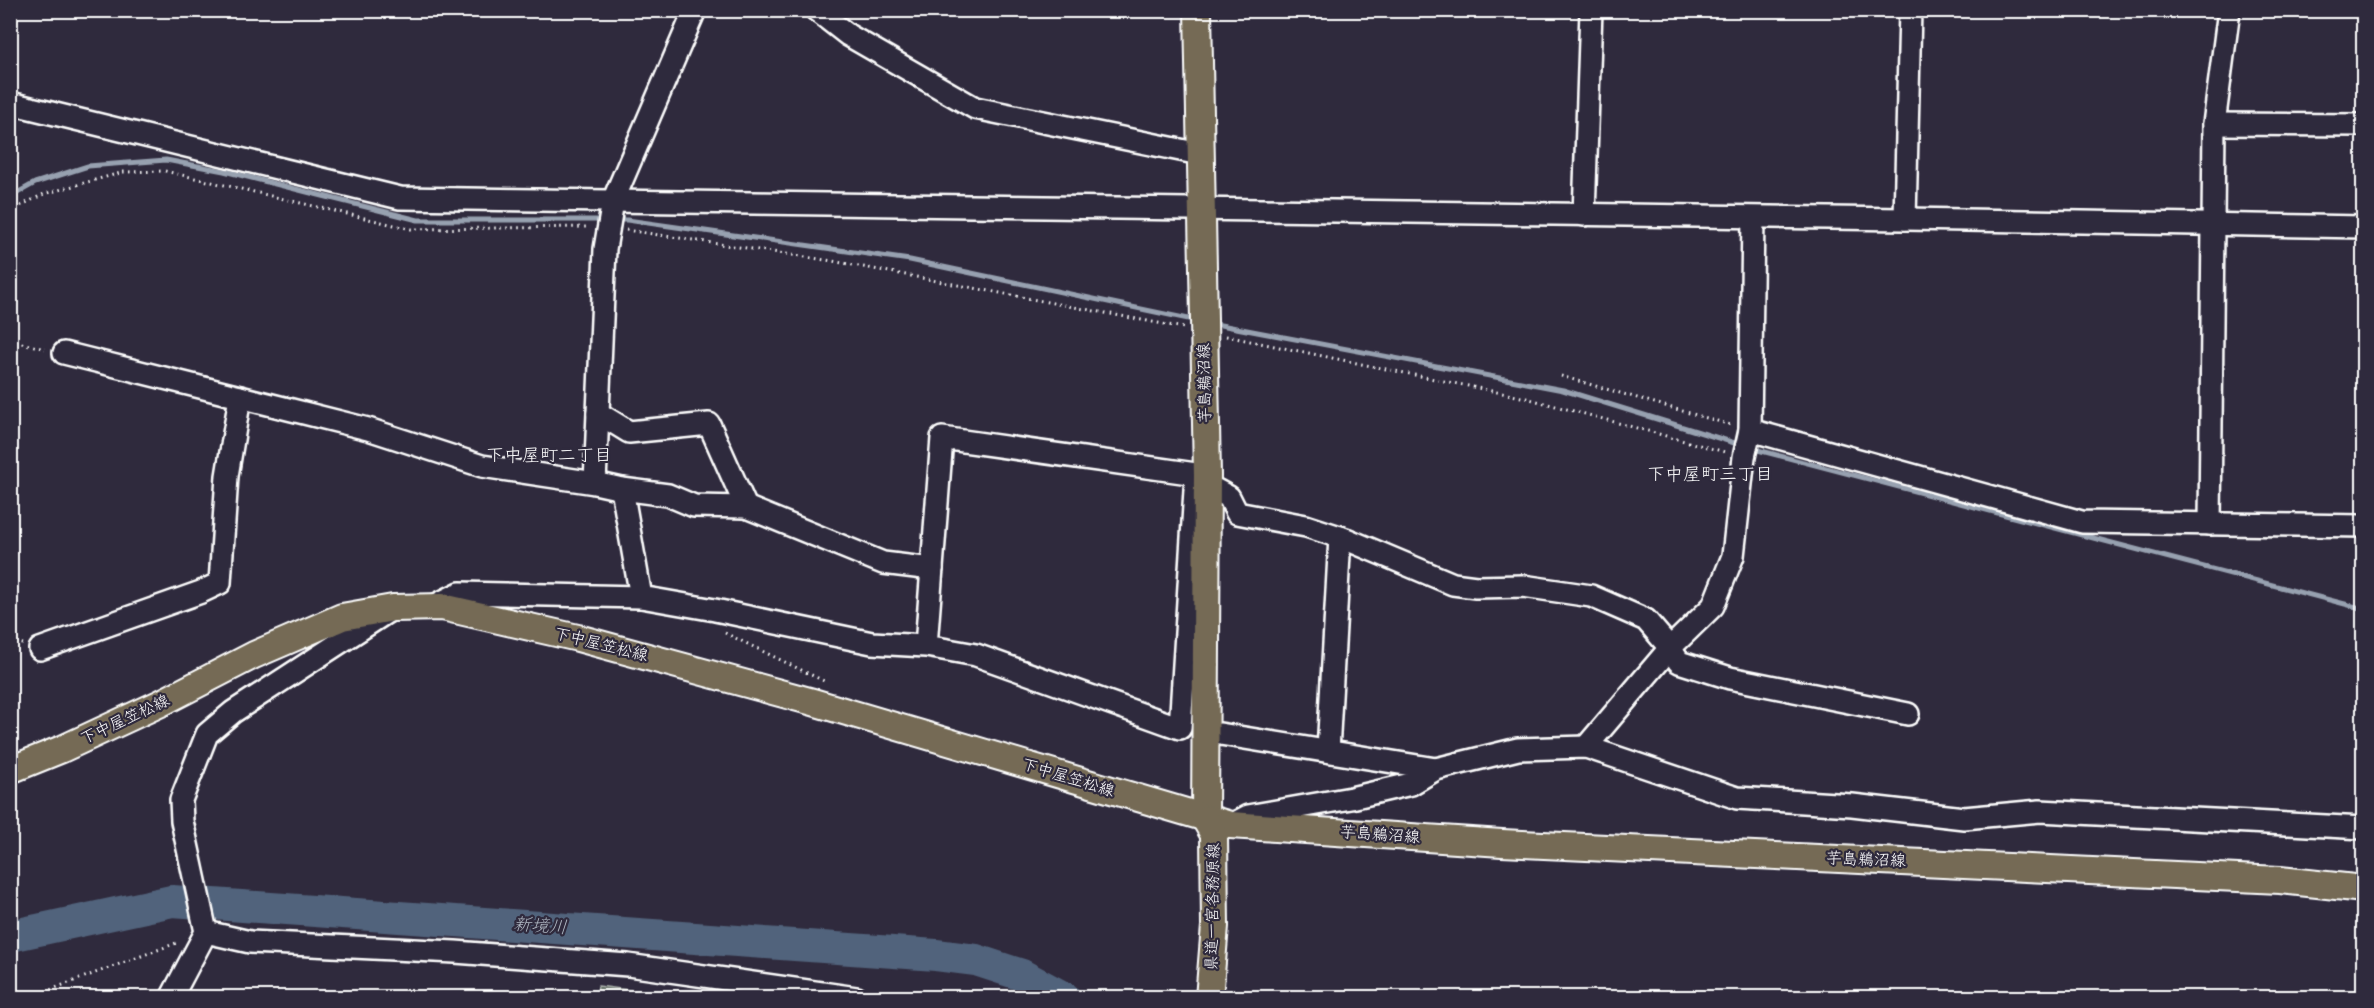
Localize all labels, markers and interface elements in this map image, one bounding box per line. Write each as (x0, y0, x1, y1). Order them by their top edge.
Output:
street label: 芋島鵜沼線 (1192, 343, 1218, 423)
district label: 下中屋町二丁目 (486, 442, 612, 471)
district label: 下中屋町三丁目 (1647, 461, 1773, 490)
street label: 下中屋笠松線 (551, 621, 651, 669)
street label: 下中屋笠松線 (76, 688, 174, 752)
street label: 下中屋笠松線 (1018, 752, 1118, 804)
street label: 芋島鵜沼線 (1339, 820, 1421, 850)
street label: 県道一宮各務原線 (1199, 843, 1227, 971)
street label: 芋島鵜沼線 (1826, 846, 1906, 874)
water label: 新境川 (512, 911, 568, 943)

